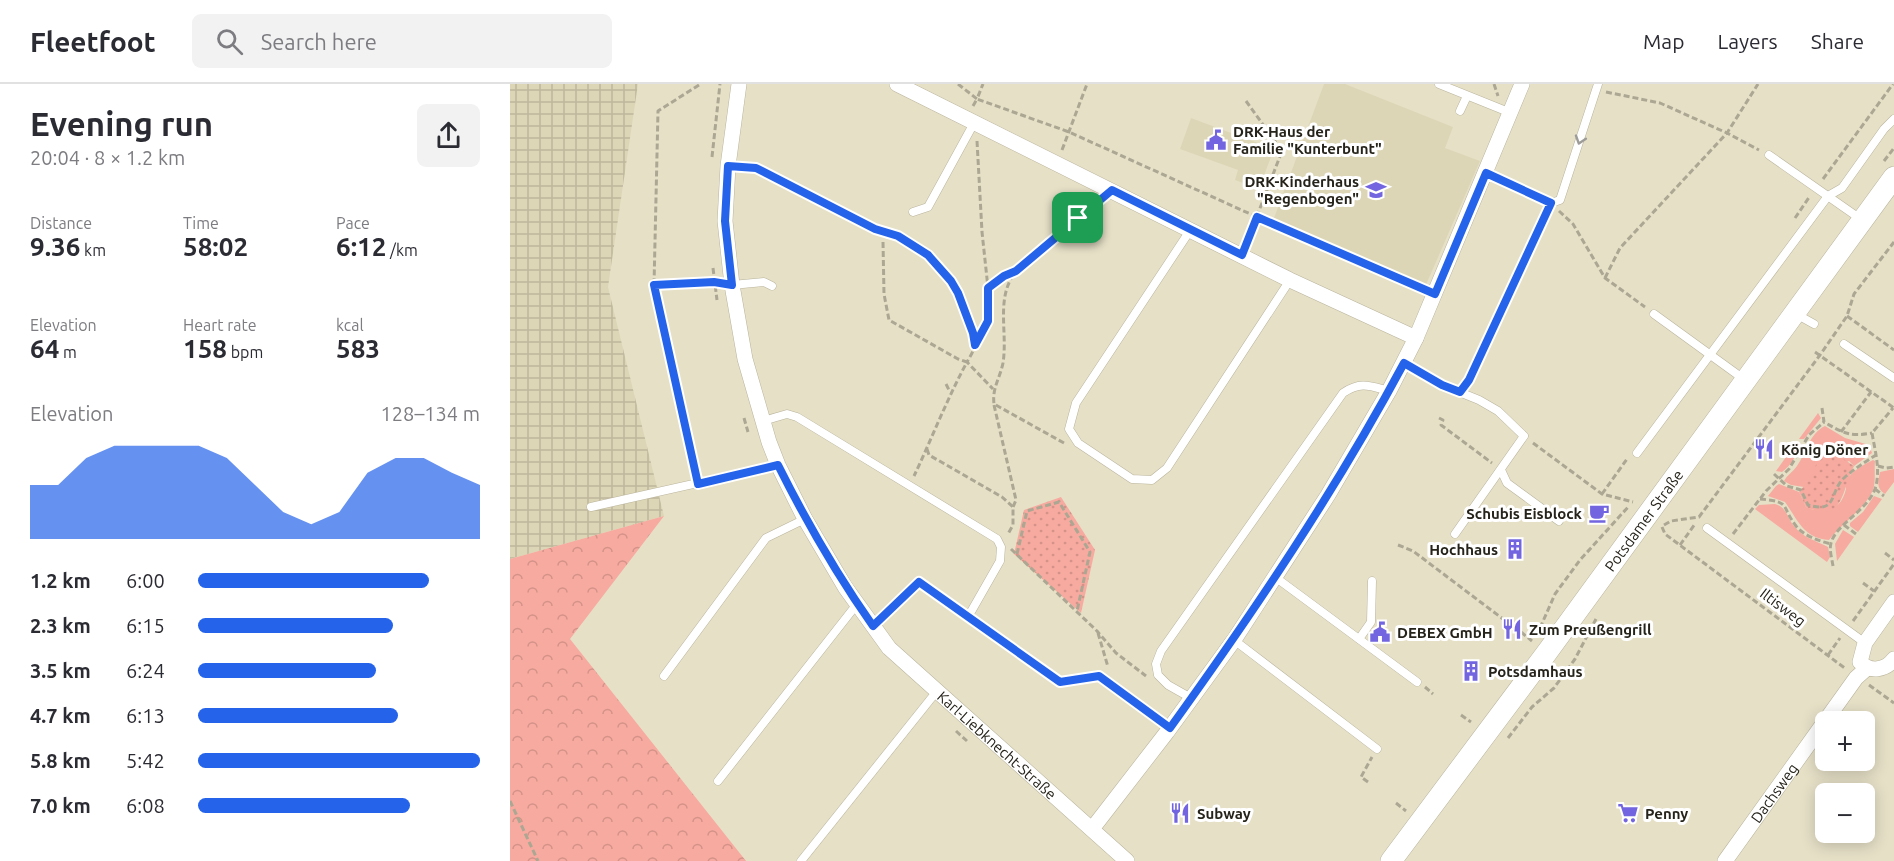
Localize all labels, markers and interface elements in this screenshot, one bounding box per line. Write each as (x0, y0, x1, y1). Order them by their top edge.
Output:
search box (192, 14, 612, 68)
icon: search (213, 25, 246, 58)
text: Fleetfoot (30, 26, 156, 57)
text: Search here (261, 29, 377, 54)
text: Map (1643, 29, 1684, 53)
text: Layers (1717, 29, 1778, 53)
text: Share (1811, 29, 1864, 53)
button: share (417, 104, 480, 167)
text: Evening run (30, 105, 213, 142)
place label: DRK-Haus der Familie "Kunterbunt" (1233, 123, 1382, 157)
public building icon: DRK-Haus der Familie "Kunterbunt" (1204, 128, 1228, 152)
one-way arrow (1574, 134, 1587, 145)
text: 20:04 · 8 × 1.2 km (30, 146, 185, 169)
place label: DRK-Kinderhaus "Regenbogen" (1244, 173, 1359, 207)
school or university icon: DRK-Kinderhaus "Regenbogen" (1364, 178, 1388, 202)
pin (1052, 192, 1103, 243)
icon: arrive (1061, 201, 1094, 234)
text: Distance (30, 214, 92, 232)
text: Time (183, 214, 219, 232)
text: Pace (336, 214, 370, 232)
text: 9.36 (30, 232, 80, 261)
text: 58:02 (183, 232, 248, 261)
text: 6:12 (336, 232, 386, 261)
text: km (80, 241, 106, 259)
text: /km (386, 241, 418, 259)
text: Elevation (30, 316, 97, 334)
text: Heart rate (183, 316, 257, 334)
text: kcal (336, 316, 364, 334)
text: 64 (30, 334, 59, 363)
text: 158 (183, 334, 227, 363)
text: 583 (336, 334, 380, 363)
text: m (59, 343, 77, 361)
text: bpm (227, 343, 263, 361)
text: Elevation (30, 402, 113, 425)
text: 128–134 m (381, 402, 480, 425)
restaurant icon: König Döner (1752, 437, 1776, 461)
place label: König Döner (1781, 441, 1869, 458)
street label: Potsdamer Straße (1601, 466, 1686, 574)
cafe icon: Schubis Eisblock (1587, 501, 1611, 525)
place label: Schubis Eisblock (1466, 505, 1583, 522)
building icon: Hochhaus (1503, 537, 1527, 561)
place label: Hochhaus (1429, 541, 1498, 558)
text: 1.2 km (30, 569, 91, 592)
text: 6:00 (126, 569, 165, 592)
street label: Iltisweg (1757, 584, 1809, 630)
text: 2.3 km (30, 614, 91, 637)
text: 6:15 (126, 614, 165, 637)
restaurant icon: Zum Preußengrill (1500, 617, 1524, 641)
public building icon: DEBEX GmbH (1368, 620, 1392, 644)
place label: Zum Preußengrill (1529, 621, 1652, 638)
place label: DEBEX GmbH (1397, 624, 1493, 641)
text: 3.5 km (30, 659, 91, 682)
text: 6:24 (126, 659, 165, 682)
building icon: Potsdamhaus (1459, 659, 1483, 683)
place label: Potsdamhaus (1488, 663, 1583, 680)
street label: Karl-Liebknecht-Straße (934, 687, 1060, 802)
text: 4.7 km (30, 704, 91, 727)
text: 6:13 (126, 704, 165, 727)
map controls (1815, 711, 1875, 843)
button: + (1815, 711, 1875, 771)
text: 5.8 km (30, 749, 91, 772)
text: 5:42 (126, 749, 165, 772)
street label: Dachsweg (1747, 760, 1801, 826)
button: − (1815, 783, 1875, 843)
text: 7.0 km (30, 794, 91, 817)
text: 6:08 (126, 794, 165, 817)
restaurant icon: Subway (1168, 801, 1192, 825)
supermarket icon: Penny (1616, 801, 1640, 825)
place label: Subway (1197, 805, 1251, 822)
place label: Penny (1645, 805, 1688, 822)

